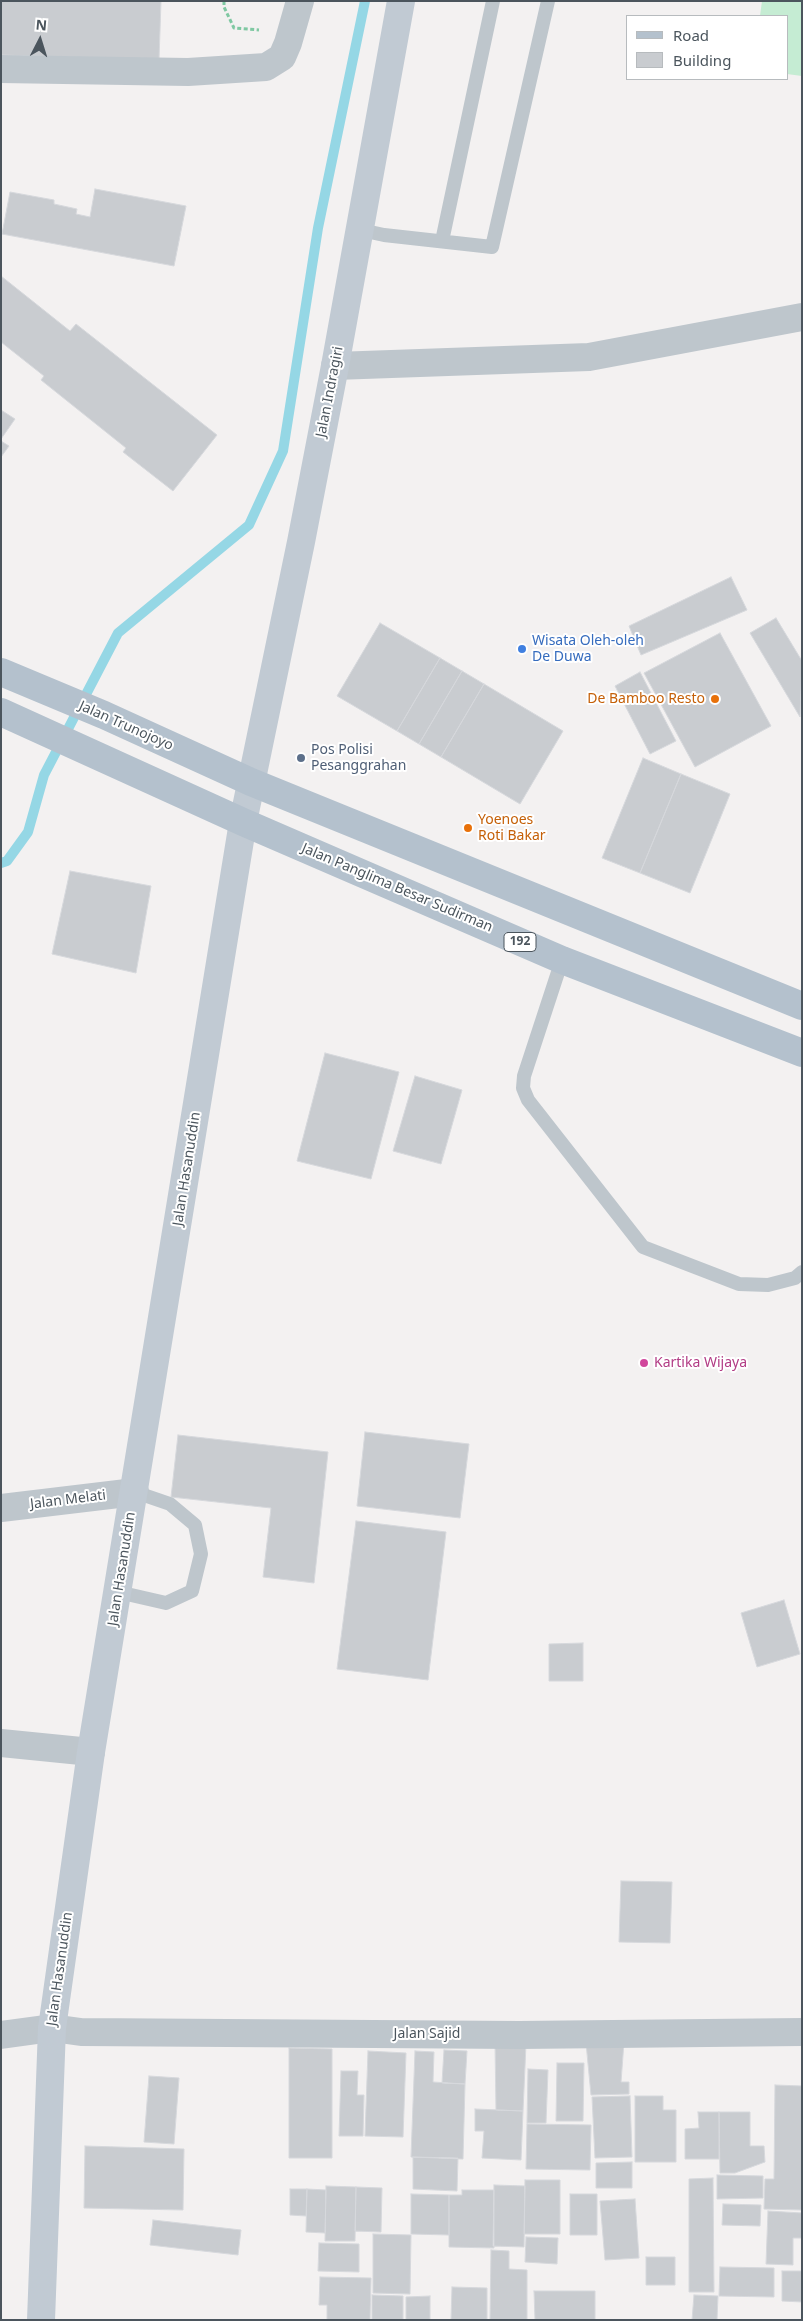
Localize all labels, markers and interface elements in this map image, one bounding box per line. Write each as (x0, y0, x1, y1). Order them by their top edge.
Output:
north arrow (15, 15, 65, 65)
text: N (35, 15, 48, 35)
legend (626, 15, 788, 80)
text: Road (673, 25, 709, 45)
text: Building (673, 50, 731, 70)
street label: Jalan Indragiri (313, 345, 347, 439)
place label: Wisata Oleh-oleh De Duwa (532, 633, 644, 666)
marker: Wisata Oleh-oleh De Duwa (516, 643, 528, 655)
place label: De Bamboo Resto (587, 691, 705, 707)
marker: De Bamboo Resto (709, 693, 721, 705)
street label: Jalan Trunojoyo (76, 698, 176, 754)
place label: Pos Polisi Pesanggrahan (311, 742, 406, 774)
marker: Pos Polisi Pesanggrahan (295, 752, 307, 764)
place label: Yoenoes Roti Bakar (478, 812, 546, 844)
marker: Yoenoes Roti Bakar (462, 822, 474, 834)
street label: Jalan Panglima Besar Sudirman (299, 840, 495, 936)
road number: 192 (504, 932, 536, 952)
street label: Jalan Hasanuddin (170, 1111, 204, 1227)
place label: Kartika Wijaya (654, 1355, 747, 1371)
marker: Kartika Wijaya (638, 1357, 650, 1369)
street label: Jalan Melati (29, 1487, 107, 1513)
street label: Jalan Hasanuddin (105, 1511, 139, 1627)
street label: Jalan Hasanuddin (44, 1911, 76, 2027)
street label: Jalan Sajid (394, 2026, 460, 2042)

